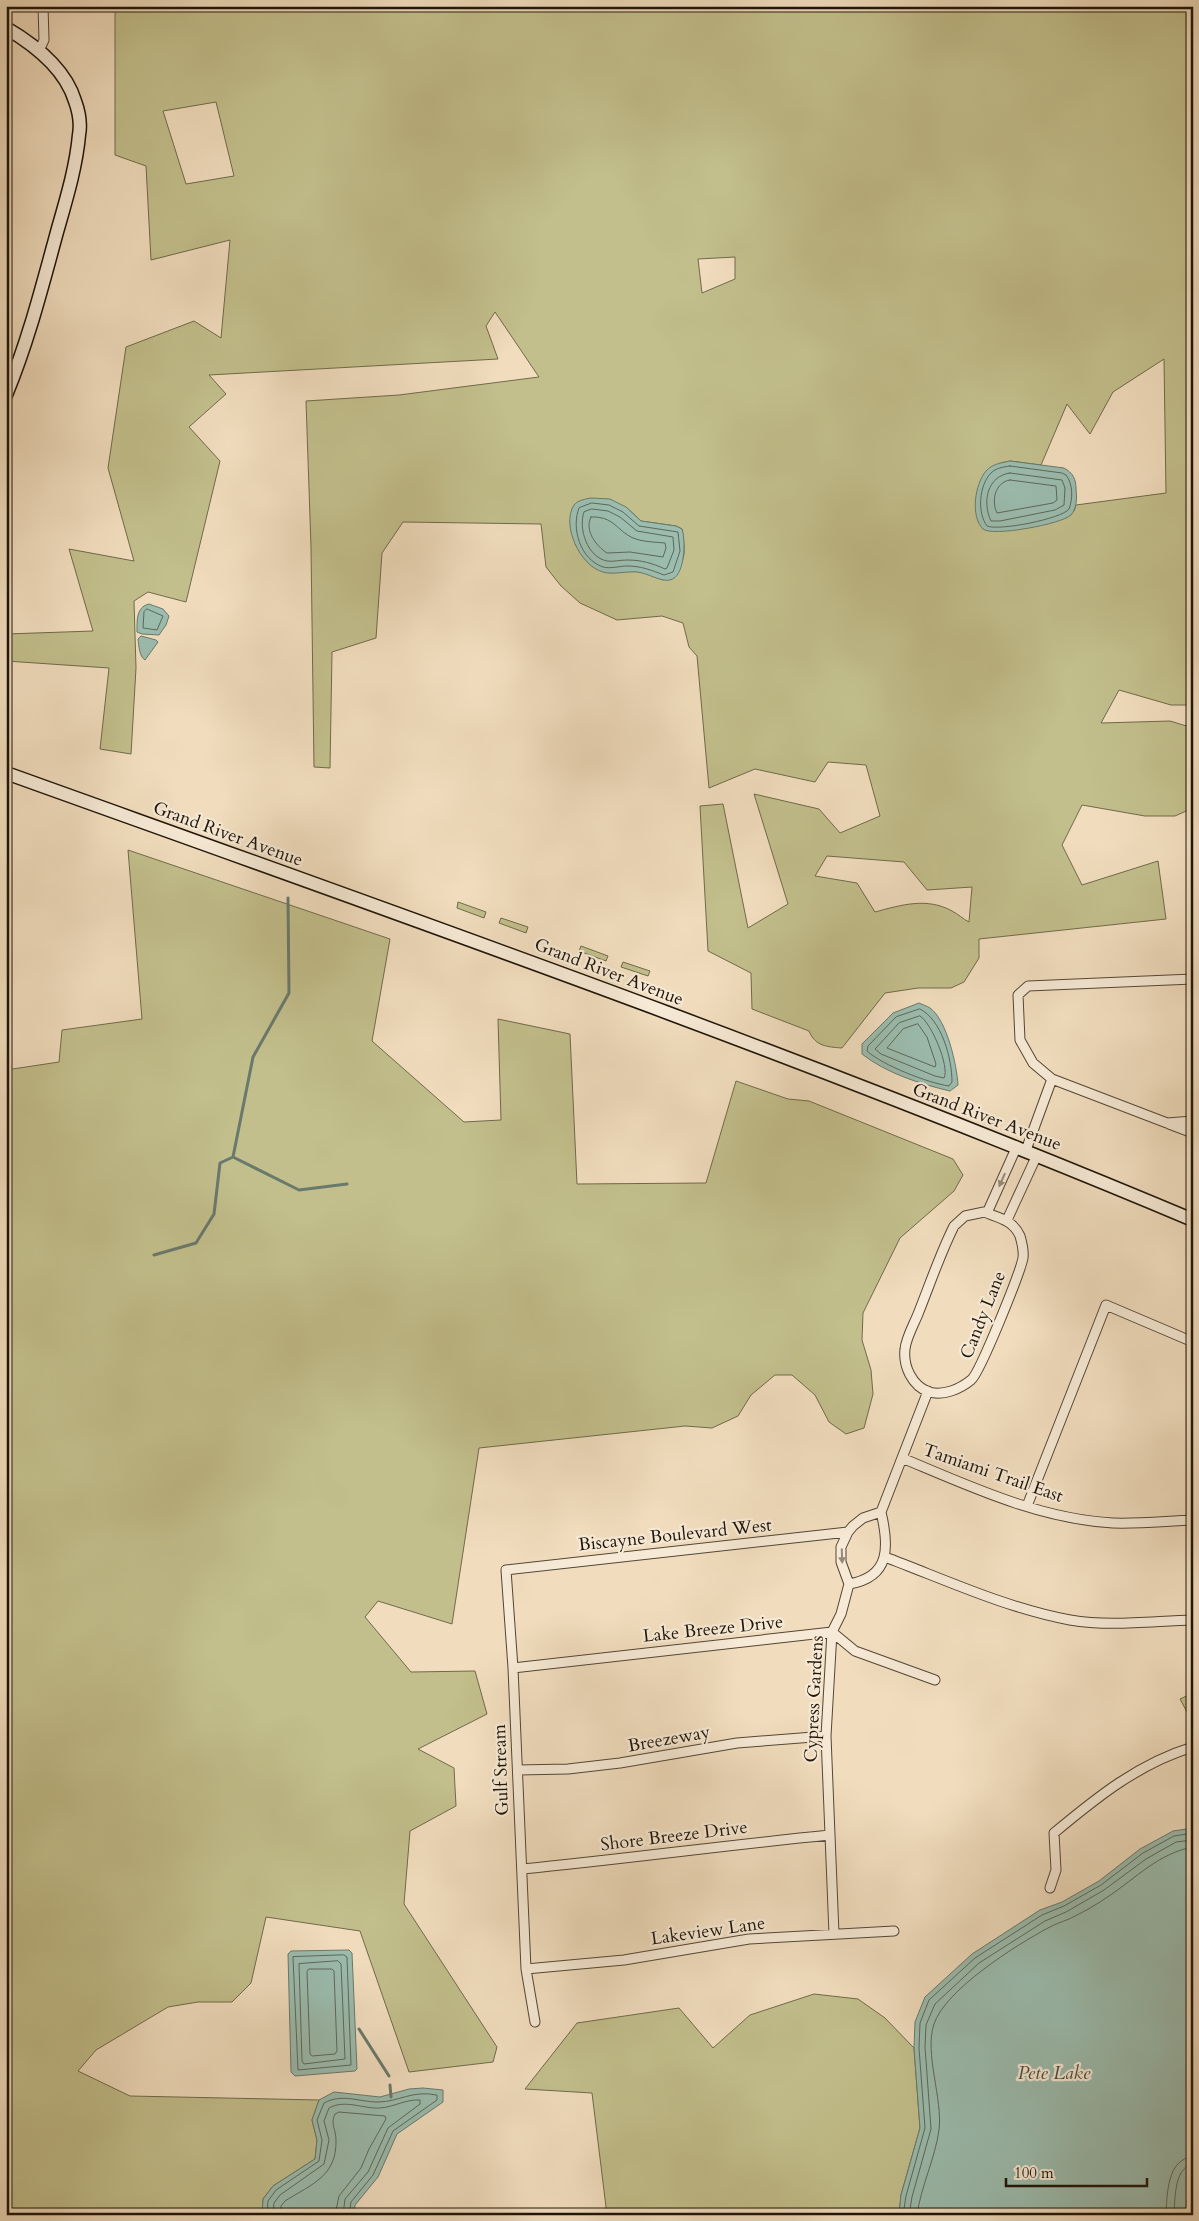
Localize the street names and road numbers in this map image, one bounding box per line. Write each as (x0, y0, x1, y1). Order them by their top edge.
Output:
street label: Grand River Avenue (150, 795, 306, 873)
street label: Grand River Avenue (531, 932, 687, 1012)
street label: Grand River Avenue (909, 1077, 1065, 1157)
street label: Candy Lane (954, 1267, 1012, 1363)
street label: Tamiami Trail East (920, 1437, 1067, 1509)
street label: Biscayne Boulevard West (577, 1512, 773, 1558)
street label: Lake Breeze Drive (642, 1609, 784, 1649)
street label: Cypress Gardens (798, 1635, 830, 1763)
street label: Breezeway (626, 1719, 713, 1759)
street label: Gulf Stream (487, 1723, 515, 1816)
street label: Shore Breeze Drive (599, 1815, 749, 1857)
street label: Lakeview Lane (649, 1911, 767, 1951)

